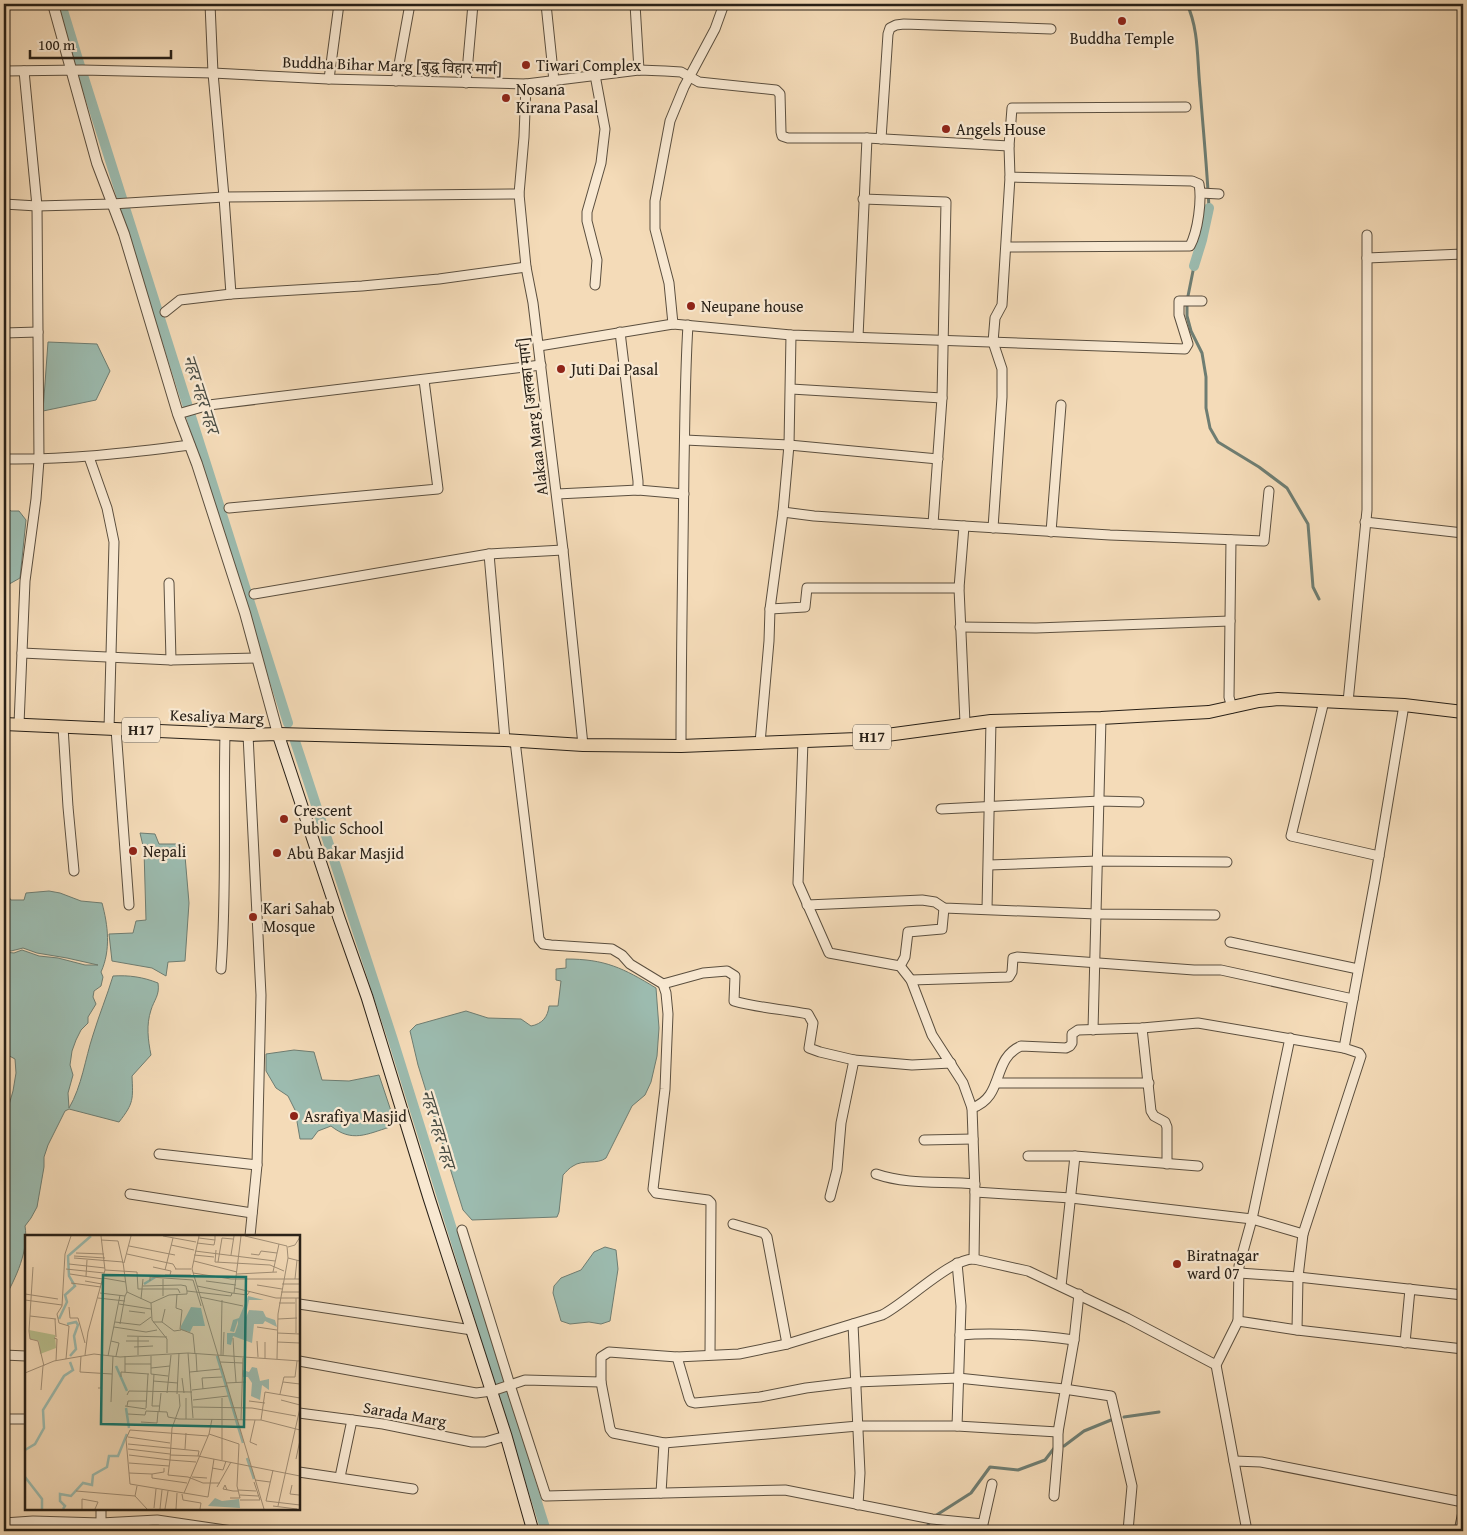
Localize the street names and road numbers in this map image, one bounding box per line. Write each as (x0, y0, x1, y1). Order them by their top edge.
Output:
street label: Buddha Bihar Marg [बुद्ध विहार मार्ग] (282, 49, 502, 81)
street label: Alakaa Marg [अलका मार्ग] (510, 337, 554, 497)
street label: Kesaliya Marg (170, 702, 264, 730)
road number: H17 (122, 718, 160, 742)
road number: H17 (853, 724, 891, 750)
street label: Sarada Marg (361, 1395, 449, 1433)

